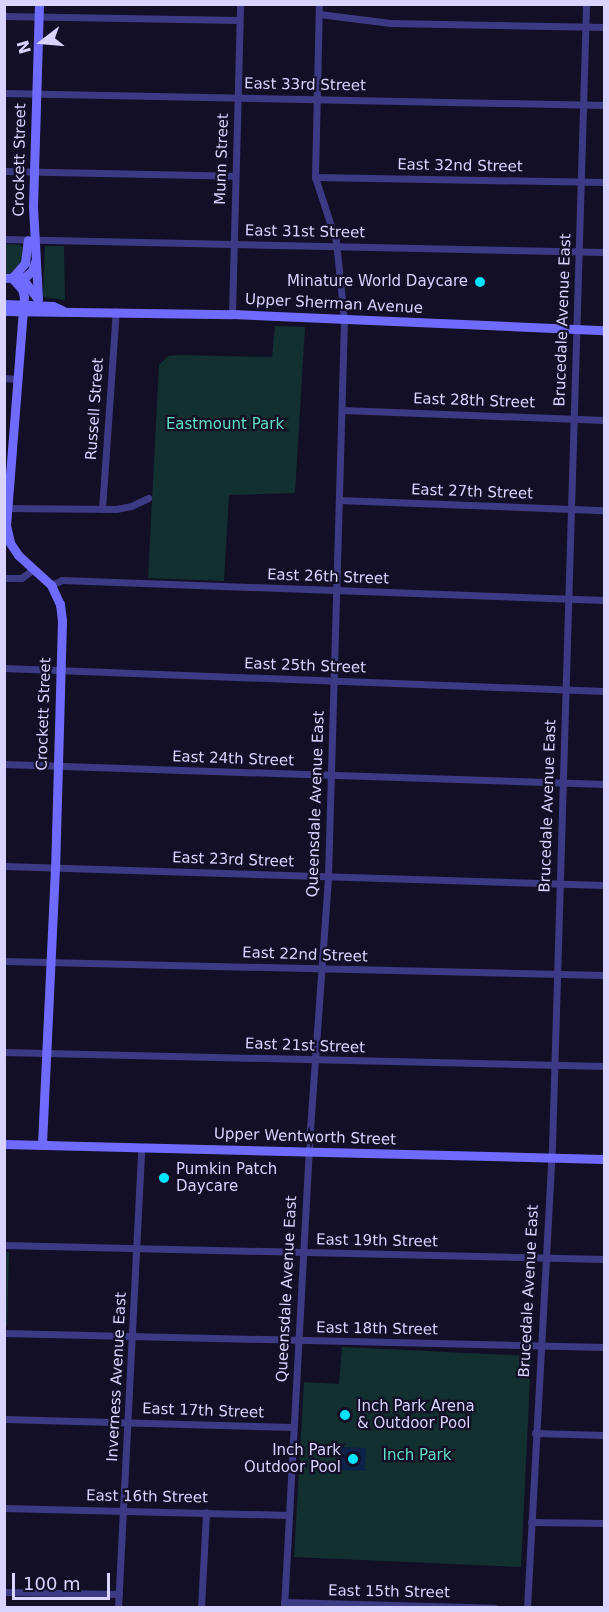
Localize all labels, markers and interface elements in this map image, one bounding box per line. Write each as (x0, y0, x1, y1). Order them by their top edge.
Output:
north arrow (12, 12, 72, 72)
text: N (13, 38, 35, 56)
street label: East 33rd Street (244, 75, 366, 95)
street label: Crockett Street (10, 103, 30, 217)
street label: Munn Street (211, 113, 233, 205)
street label: East 32nd Street (397, 156, 523, 176)
street label: East 31st Street (245, 222, 365, 242)
street label: Brucedale Avenue East (551, 233, 575, 407)
place label: Minature World Daycare (287, 273, 468, 291)
marker: Minature World Daycare (473, 275, 487, 289)
street label: Upper Sherman Avenue (245, 290, 423, 318)
street label: Russell Street (82, 357, 108, 461)
street label: East 28th Street (413, 390, 535, 412)
park label: Eastmount Park (166, 416, 284, 434)
street label: East 27th Street (411, 481, 533, 503)
street label: East 26th Street (267, 566, 389, 588)
street label: East 25th Street (244, 655, 366, 677)
street label: Crockett Street (33, 657, 55, 771)
street label: Queensdale Avenue East (304, 710, 328, 898)
street label: Brucedale Avenue East (536, 719, 560, 893)
street label: East 24th Street (172, 748, 294, 770)
street label: East 23rd Street (172, 849, 294, 871)
street label: East 22nd Street (242, 944, 368, 966)
street label: East 21st Street (245, 1035, 365, 1057)
street label: Upper Wentworth Street (214, 1125, 396, 1149)
place label: Pumkin Patch Daycare (176, 1160, 277, 1195)
marker: Pumkin Patch Daycare (157, 1171, 171, 1185)
street label: Queensdale Avenue East (273, 1195, 301, 1383)
street label: Brucedale Avenue East (515, 1204, 543, 1378)
street label: East 19th Street (316, 1231, 438, 1251)
street label: Inverness Avenue East (104, 1292, 130, 1462)
street label: East 18th Street (316, 1319, 438, 1339)
place label: Inch Park Arena & Outdoor Pool (357, 1397, 475, 1432)
street label: East 17th Street (142, 1400, 264, 1422)
marker: Inch Park Arena & Outdoor Pool (338, 1408, 352, 1422)
place label: Inch Park Outdoor Pool (244, 1441, 341, 1476)
park label: Inch Park (383, 1447, 451, 1465)
marker: Inch Park Outdoor Pool (346, 1452, 360, 1466)
street label: East 16th Street (86, 1487, 208, 1507)
scale bar (15, 1561, 112, 1599)
text: 100 m (23, 1573, 81, 1594)
street label: East 15th Street (328, 1582, 450, 1602)

